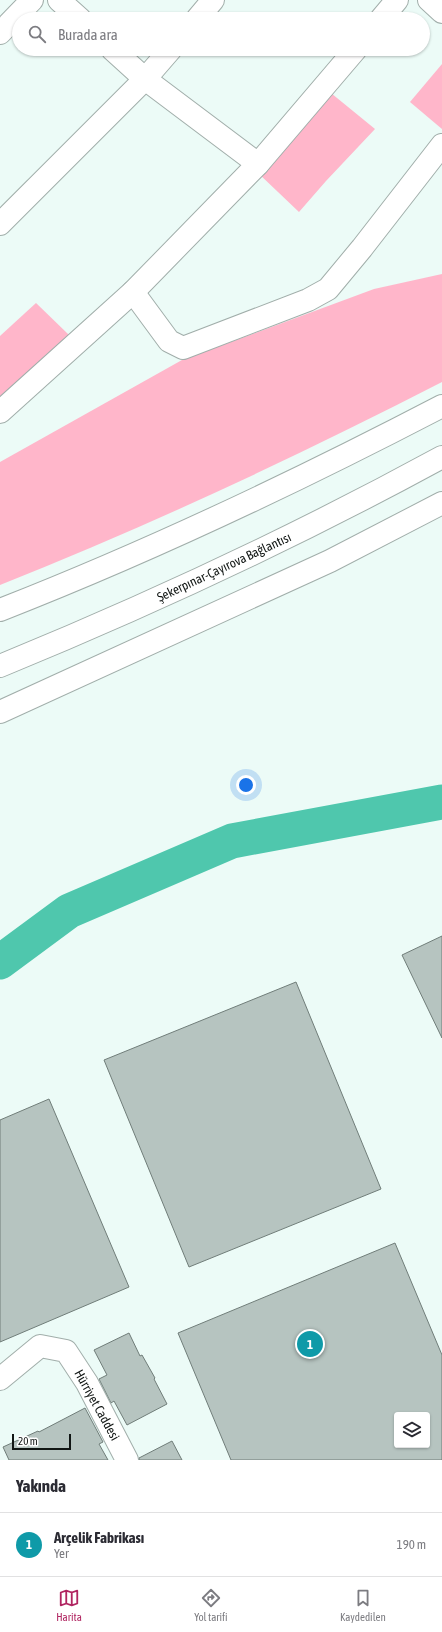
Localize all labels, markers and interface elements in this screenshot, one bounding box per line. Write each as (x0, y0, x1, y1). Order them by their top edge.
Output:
search box (12, 12, 430, 56)
icon: search (26, 23, 48, 45)
text: Burada ara (58, 26, 118, 43)
street label: Şekerpınar-Çayırova Bağlantısı (155, 529, 293, 605)
your location (236, 775, 256, 795)
pin: 1 (297, 1329, 323, 1359)
street label: Hürriyet Caddesi (71, 1367, 123, 1443)
map controls (394, 1412, 430, 1448)
button: layers (394, 1412, 430, 1448)
scale bar (12, 1432, 71, 1451)
text: 20 m (18, 1435, 38, 1447)
text: Yakında (16, 1476, 66, 1496)
text: Arçelik Fabrikası (54, 1529, 144, 1546)
text: 1 (26, 1537, 32, 1552)
text: 190 m (397, 1537, 426, 1552)
text: Yer (54, 1546, 69, 1561)
tab: Harita (56, 1587, 82, 1623)
tab: Yol tarifi (194, 1587, 228, 1623)
tab: Kaydedilen (340, 1587, 386, 1623)

